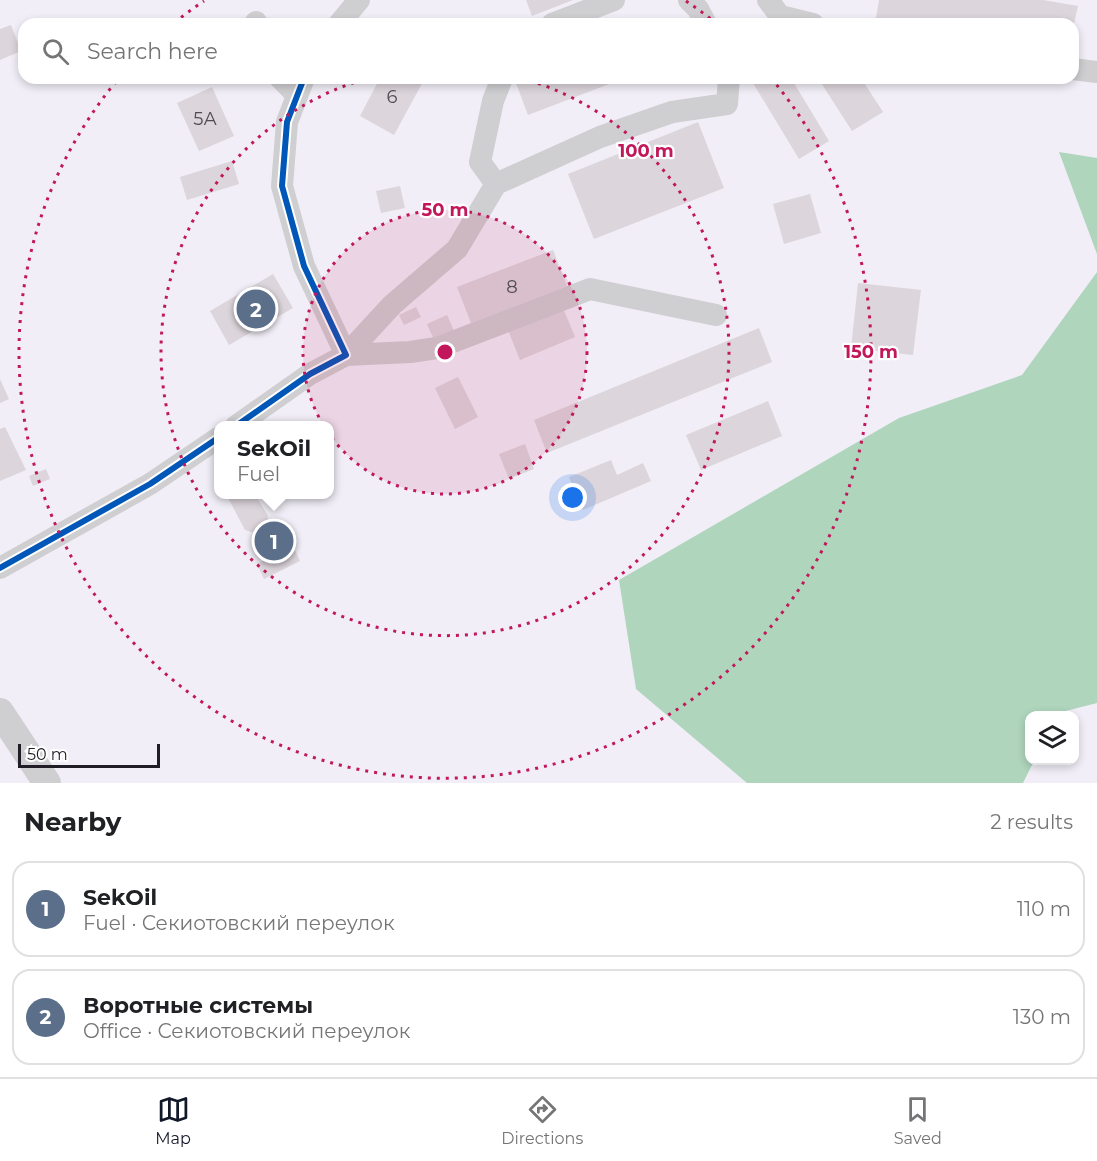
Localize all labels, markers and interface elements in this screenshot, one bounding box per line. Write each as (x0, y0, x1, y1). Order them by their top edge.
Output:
search box (18, 18, 1079, 84)
icon: search (39, 35, 72, 68)
text: Search here (87, 38, 218, 65)
house number: 6 (387, 86, 398, 108)
house number: 5А (193, 108, 217, 130)
text: 100 m (618, 140, 674, 162)
text: 50 m (422, 199, 468, 221)
house number: 8 (506, 276, 518, 298)
pin: 2 (236, 286, 276, 332)
text: 150 m (844, 341, 898, 363)
centre of rings (435, 342, 455, 362)
popup (214, 421, 334, 499)
text: SekOil (237, 435, 311, 462)
text: Fuel (237, 462, 280, 486)
your location (558, 483, 587, 512)
pin: 1 (254, 518, 294, 564)
map controls (1025, 711, 1079, 765)
button: layers (1025, 711, 1079, 765)
scale bar (18, 741, 160, 768)
text: 50 m (27, 745, 68, 764)
text: Nearby (24, 806, 121, 838)
text: 2 results (990, 810, 1073, 834)
text: SekOil (83, 884, 157, 911)
text: 1 (42, 897, 49, 921)
text: 110 m (1017, 897, 1071, 921)
text: Fuel · Секиотовский переулок (83, 911, 395, 935)
text: Воротные системы (83, 992, 313, 1019)
text: 2 (40, 1005, 51, 1029)
text: 130 m (1013, 1005, 1071, 1029)
text: Office · Секиотовский переулок (83, 1019, 410, 1043)
tab: Map (155, 1093, 191, 1148)
tab: Directions (501, 1093, 583, 1148)
tab: Saved (894, 1093, 942, 1148)

